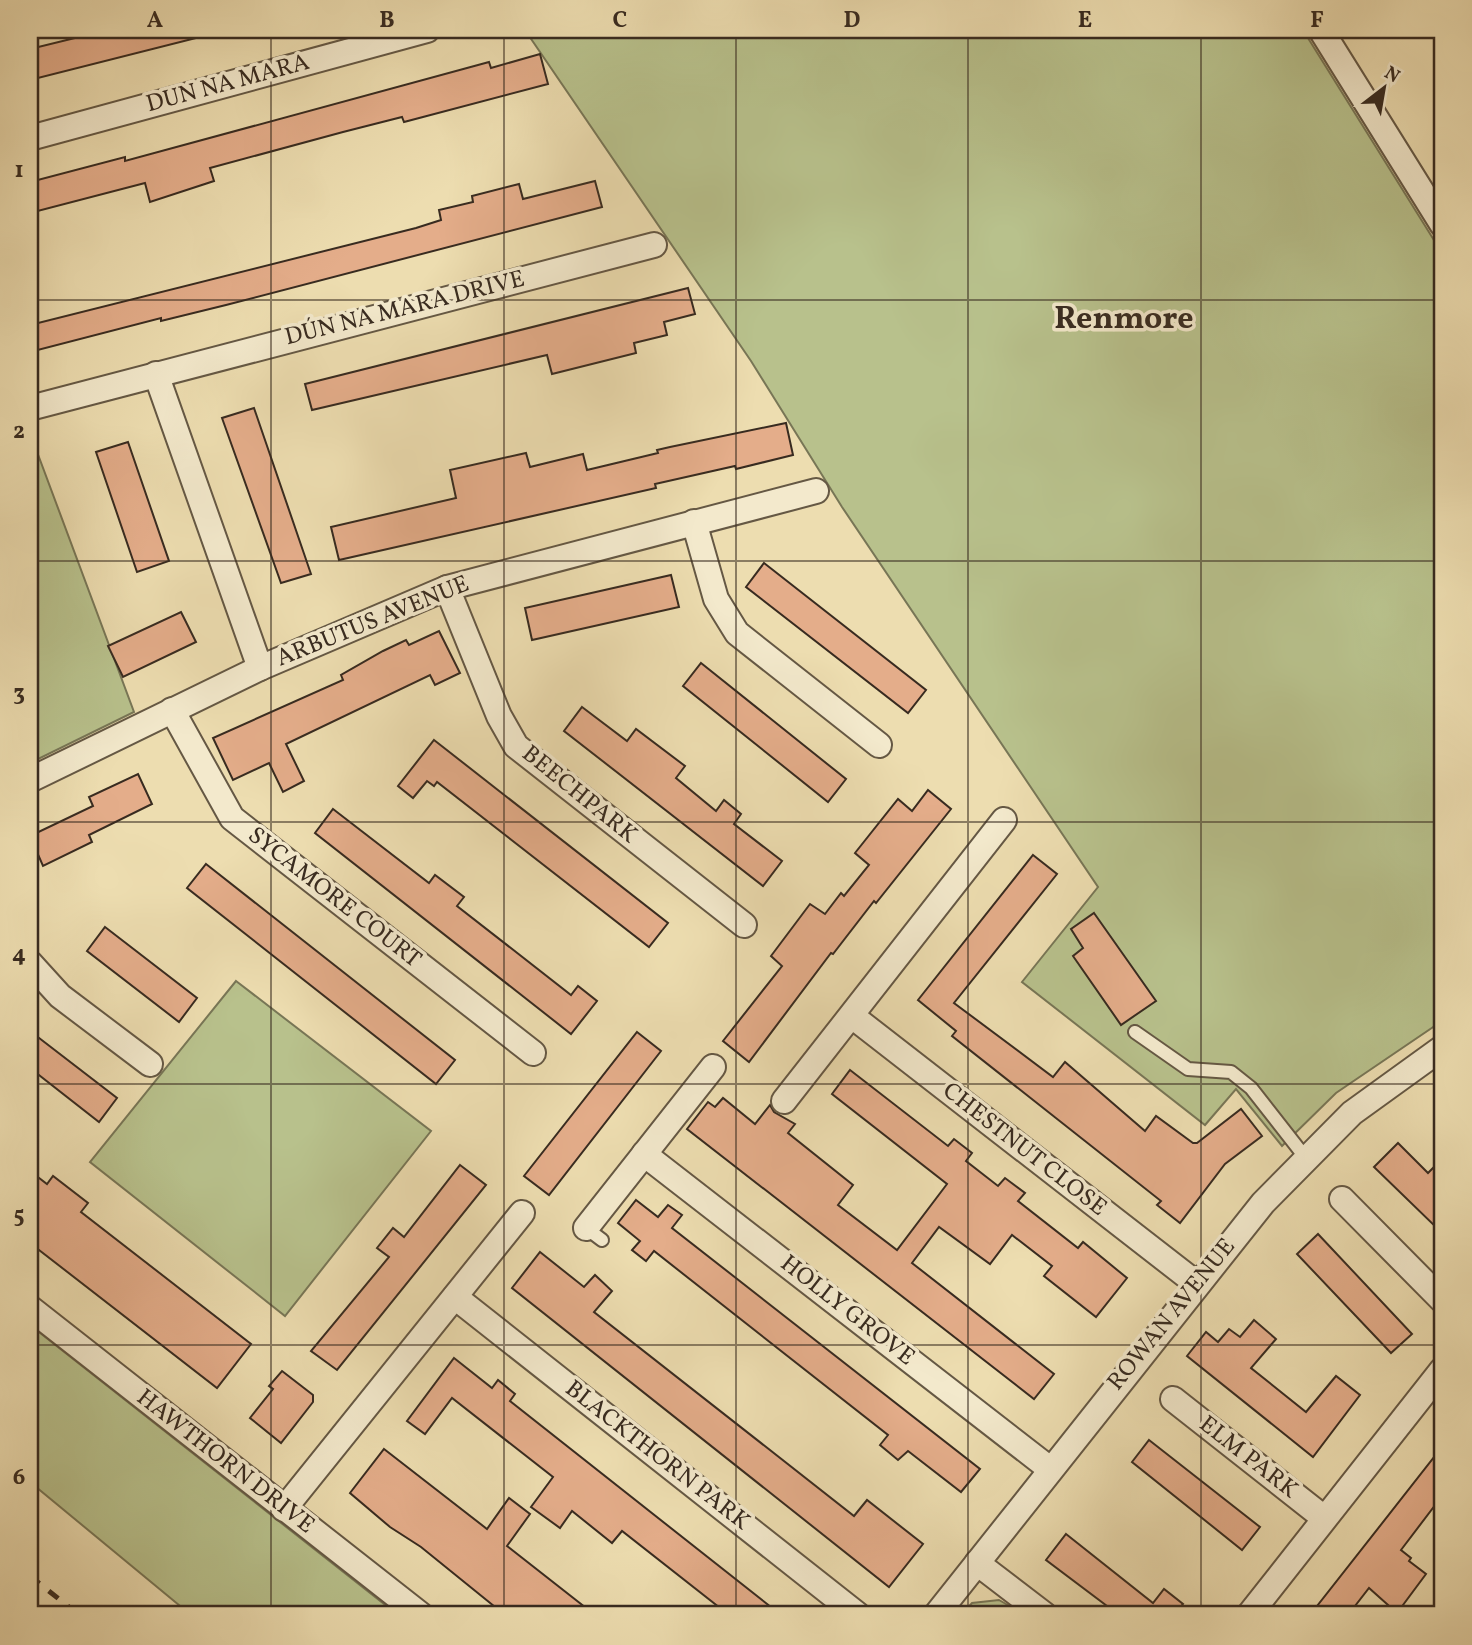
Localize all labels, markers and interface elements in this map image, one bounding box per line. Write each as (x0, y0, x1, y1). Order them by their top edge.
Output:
text: A (147, 5, 163, 37)
text: B (379, 5, 395, 37)
text: C (613, 5, 627, 37)
text: D (844, 5, 861, 37)
text: E (1078, 5, 1092, 37)
text: F (1310, 5, 1324, 37)
street label: DUN NA MARA (143, 46, 314, 122)
north arrow (1350, 52, 1420, 122)
text: N (1379, 60, 1405, 90)
text: 1 (14, 155, 24, 187)
street label: DÚN NA MARA DRIVE (282, 263, 528, 355)
district label: Renmore (1054, 298, 1194, 342)
text: 2 (13, 416, 25, 448)
street label: ARBUTUS AVENUE (271, 568, 475, 676)
text: 3 (13, 678, 25, 710)
street label: BEECHPARK (514, 738, 644, 852)
street label: SYCAMORE COURT (240, 819, 428, 977)
text: 4 (12, 939, 26, 971)
street label: CHESTNUT CLOSE (935, 1075, 1113, 1225)
text: 5 (13, 1200, 25, 1232)
street label: ROWAN AVENUE (1100, 1231, 1244, 1399)
street label: HOLLY GROVE (772, 1248, 922, 1374)
street label: BLACKTHORN PARK (557, 1373, 757, 1539)
street label: HAWTHORN DRIVE (129, 1382, 321, 1542)
street label: ELM PARK (1191, 1408, 1305, 1508)
text: 6 (13, 1462, 25, 1494)

